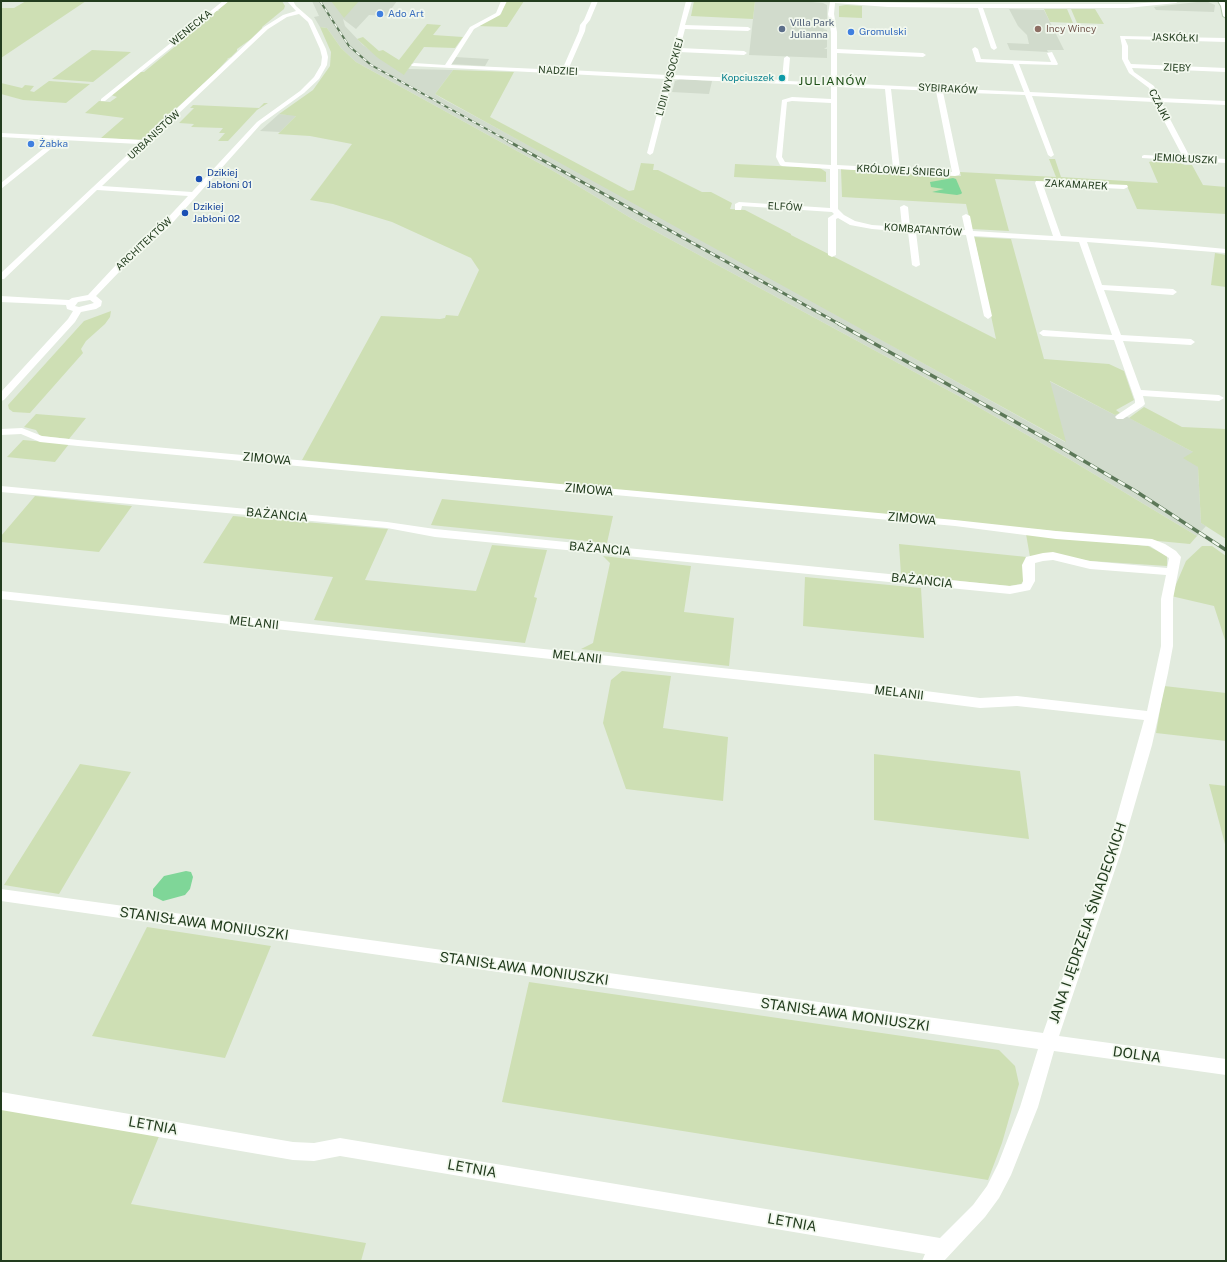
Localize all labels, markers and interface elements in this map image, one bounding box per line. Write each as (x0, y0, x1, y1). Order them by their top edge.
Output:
street label: WENECKA (168, 7, 214, 49)
place label: Ado Art (388, 8, 424, 20)
marker: Ado Art (375, 9, 385, 19)
place label: Villa Park Julianna (790, 17, 834, 40)
place label: Incy Wincy (1046, 23, 1096, 35)
marker: Villa Park Julianna (777, 24, 787, 34)
marker: Incy Wincy (1033, 24, 1043, 34)
place label: Gromulski (859, 26, 906, 38)
marker: Gromulski (846, 27, 856, 37)
street label: JASKÓŁKI (1151, 31, 1199, 45)
street label: LIDII WYSOCKIEJ (654, 37, 686, 117)
street label: ZIĘBY (1163, 62, 1191, 74)
street label: NADZIEI (538, 64, 578, 78)
place label: Kopciuszek (721, 72, 774, 84)
marker: Kopciuszek (777, 73, 787, 83)
district label: JULIANÓW (798, 74, 868, 88)
street label: SYBIRAKÓW (918, 81, 978, 97)
street label: CZAJKI (1146, 87, 1172, 123)
street label: URBANISTÓW (125, 108, 183, 162)
place label: Żabka (39, 138, 68, 150)
marker: Żabka (26, 139, 36, 149)
street label: JEMIOŁUSZKI (1153, 151, 1217, 167)
street label: KRÓLOWEJ ŚNIEGU (856, 163, 950, 179)
place label: Dzikiej Jabłoni 01 (207, 167, 252, 190)
marker: Dzikiej Jabłoni 01 (194, 174, 204, 184)
street label: ZAKAMAREK (1044, 177, 1108, 193)
street label: ELFÓW (767, 200, 803, 214)
place label: Dzikiej Jabłoni 02 (193, 201, 240, 224)
marker: Dzikiej Jabłoni 02 (180, 208, 190, 218)
street label: ARCHITEKTÓW (113, 215, 175, 273)
street label: KOMBATANTÓW (884, 221, 962, 239)
street label: ZIMOWA (242, 450, 292, 468)
street label: ZIMOWA (564, 481, 614, 499)
street label: BAŻANCIA (245, 505, 309, 525)
street label: ZIMOWA (887, 510, 937, 528)
street label: BAŻANCIA (568, 539, 632, 559)
street label: BAŻANCIA (890, 571, 954, 591)
street label: MELANII (229, 613, 279, 633)
street label: MELANII (552, 647, 602, 667)
street label: MELANII (873, 683, 925, 703)
street label: JANA I JĘDRZEJA ŚNIADECKICH (1046, 820, 1130, 1026)
street label: STANISŁAWA MONIUSZKI (118, 904, 290, 944)
street label: STANISŁAWA MONIUSZKI (438, 949, 610, 989)
street label: STANISŁAWA MONIUSZKI (759, 995, 931, 1035)
street label: DOLNA (1112, 1043, 1162, 1067)
street label: LETNIA (127, 1113, 179, 1139)
street label: LETNIA (446, 1156, 498, 1182)
street label: LETNIA (766, 1210, 818, 1236)

